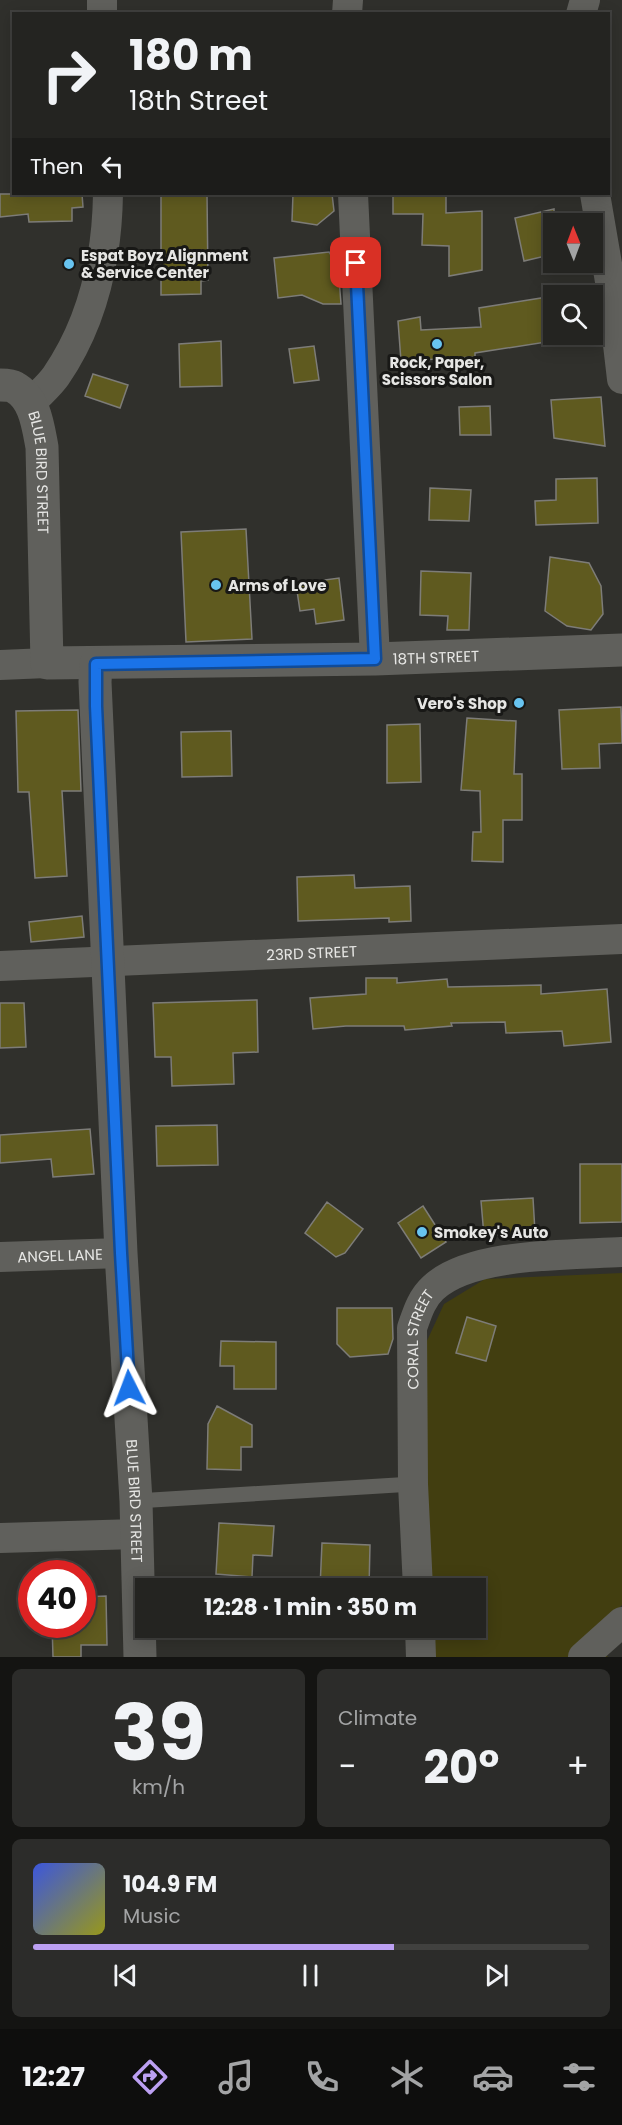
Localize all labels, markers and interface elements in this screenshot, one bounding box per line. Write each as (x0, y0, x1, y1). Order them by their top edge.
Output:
text: 180 m (129, 26, 253, 85)
icon: right (30, 36, 108, 114)
text: 18th Street (129, 82, 268, 119)
icon: left (96, 150, 129, 183)
text: Then (30, 151, 84, 182)
north arrow (543, 213, 603, 273)
map controls (543, 213, 603, 345)
pin (330, 237, 381, 288)
place label: Espat Boyz Alignment & Service Center (81, 245, 248, 283)
icon: arrive (339, 246, 372, 279)
marker: Espat Boyz Alignment & Service Center (62, 257, 76, 271)
button: search (543, 285, 603, 345)
marker: Rock, Paper, Scissors Salon (430, 337, 444, 351)
place label: Rock, Paper, Scissors Salon (382, 352, 492, 390)
street label: BLUE BIRD STREET (24, 408, 55, 534)
place label: Arms of Love (228, 575, 326, 596)
marker: Arms of Love (209, 578, 223, 592)
street label: 18TH STREET (392, 645, 480, 669)
place label: Vero's Shop (417, 693, 507, 714)
marker: Vero's Shop (512, 696, 526, 710)
street label: 23RD STREET (266, 940, 358, 965)
place label: Smokey's Auto (434, 1222, 549, 1243)
marker: Smokey's Auto (415, 1225, 429, 1239)
street label: ANGEL LANE (17, 1243, 103, 1267)
street label: CORAL STREET (401, 1285, 438, 1390)
position arrow (97, 1356, 161, 1420)
street label: BLUE BIRD STREET (122, 1439, 148, 1563)
speed limit sign: 40 (18, 1560, 96, 1638)
text: 12:28 · 1 min · 350 m (204, 1592, 417, 1623)
text: 39 (111, 1678, 206, 1787)
text: Climate (338, 1704, 417, 1732)
text: 20° (423, 1736, 499, 1799)
text: − (338, 1743, 356, 1790)
text: + (566, 1743, 589, 1790)
text: km/h (132, 1773, 185, 1801)
text: 104.9 FM (123, 1869, 217, 1900)
text: Music (123, 1902, 181, 1930)
icon: previous (109, 1959, 142, 1992)
icon: pause (294, 1959, 327, 1992)
icon: next (480, 1959, 513, 1992)
icon: directions (129, 2056, 171, 2098)
icon: music (215, 2056, 257, 2098)
icon: phone (301, 2056, 343, 2098)
icon: climate (386, 2056, 428, 2098)
icon: car (472, 2056, 514, 2098)
icon: filters (558, 2056, 600, 2098)
text: 12:27 (22, 2058, 85, 2095)

